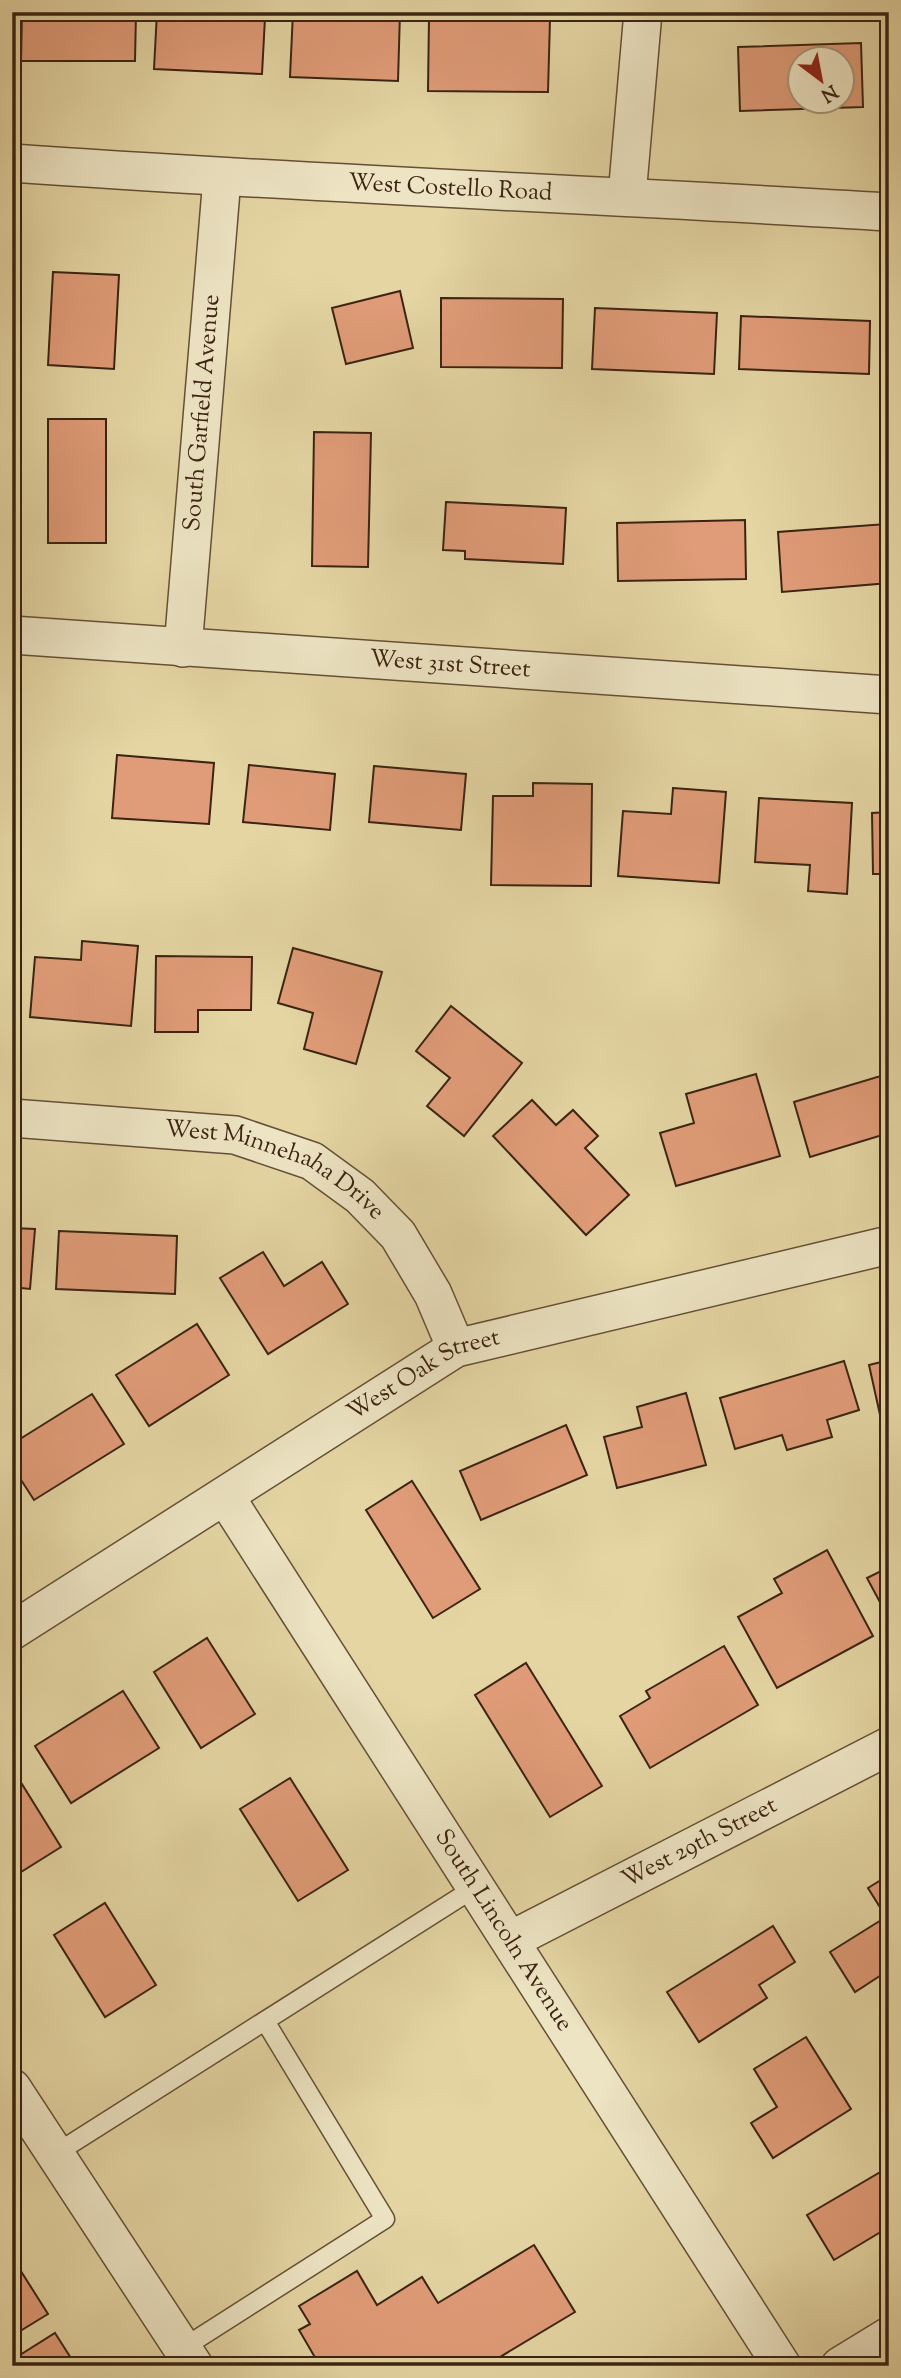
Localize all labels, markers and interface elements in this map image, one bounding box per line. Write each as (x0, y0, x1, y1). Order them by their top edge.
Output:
north arrow (786, 46, 856, 116)
text: N (815, 77, 842, 108)
street label: West Costello Road (347, 166, 554, 211)
street label: South Garfield Avenue (176, 293, 229, 533)
street label: West 31st Street (369, 643, 531, 687)
street label: West Minnehaha Drive (163, 1113, 392, 1228)
street label: West Oak Street (341, 1321, 503, 1430)
street label: West 29th Street (616, 1789, 783, 1897)
street label: South Lincoln Avenue (426, 1823, 581, 2038)

